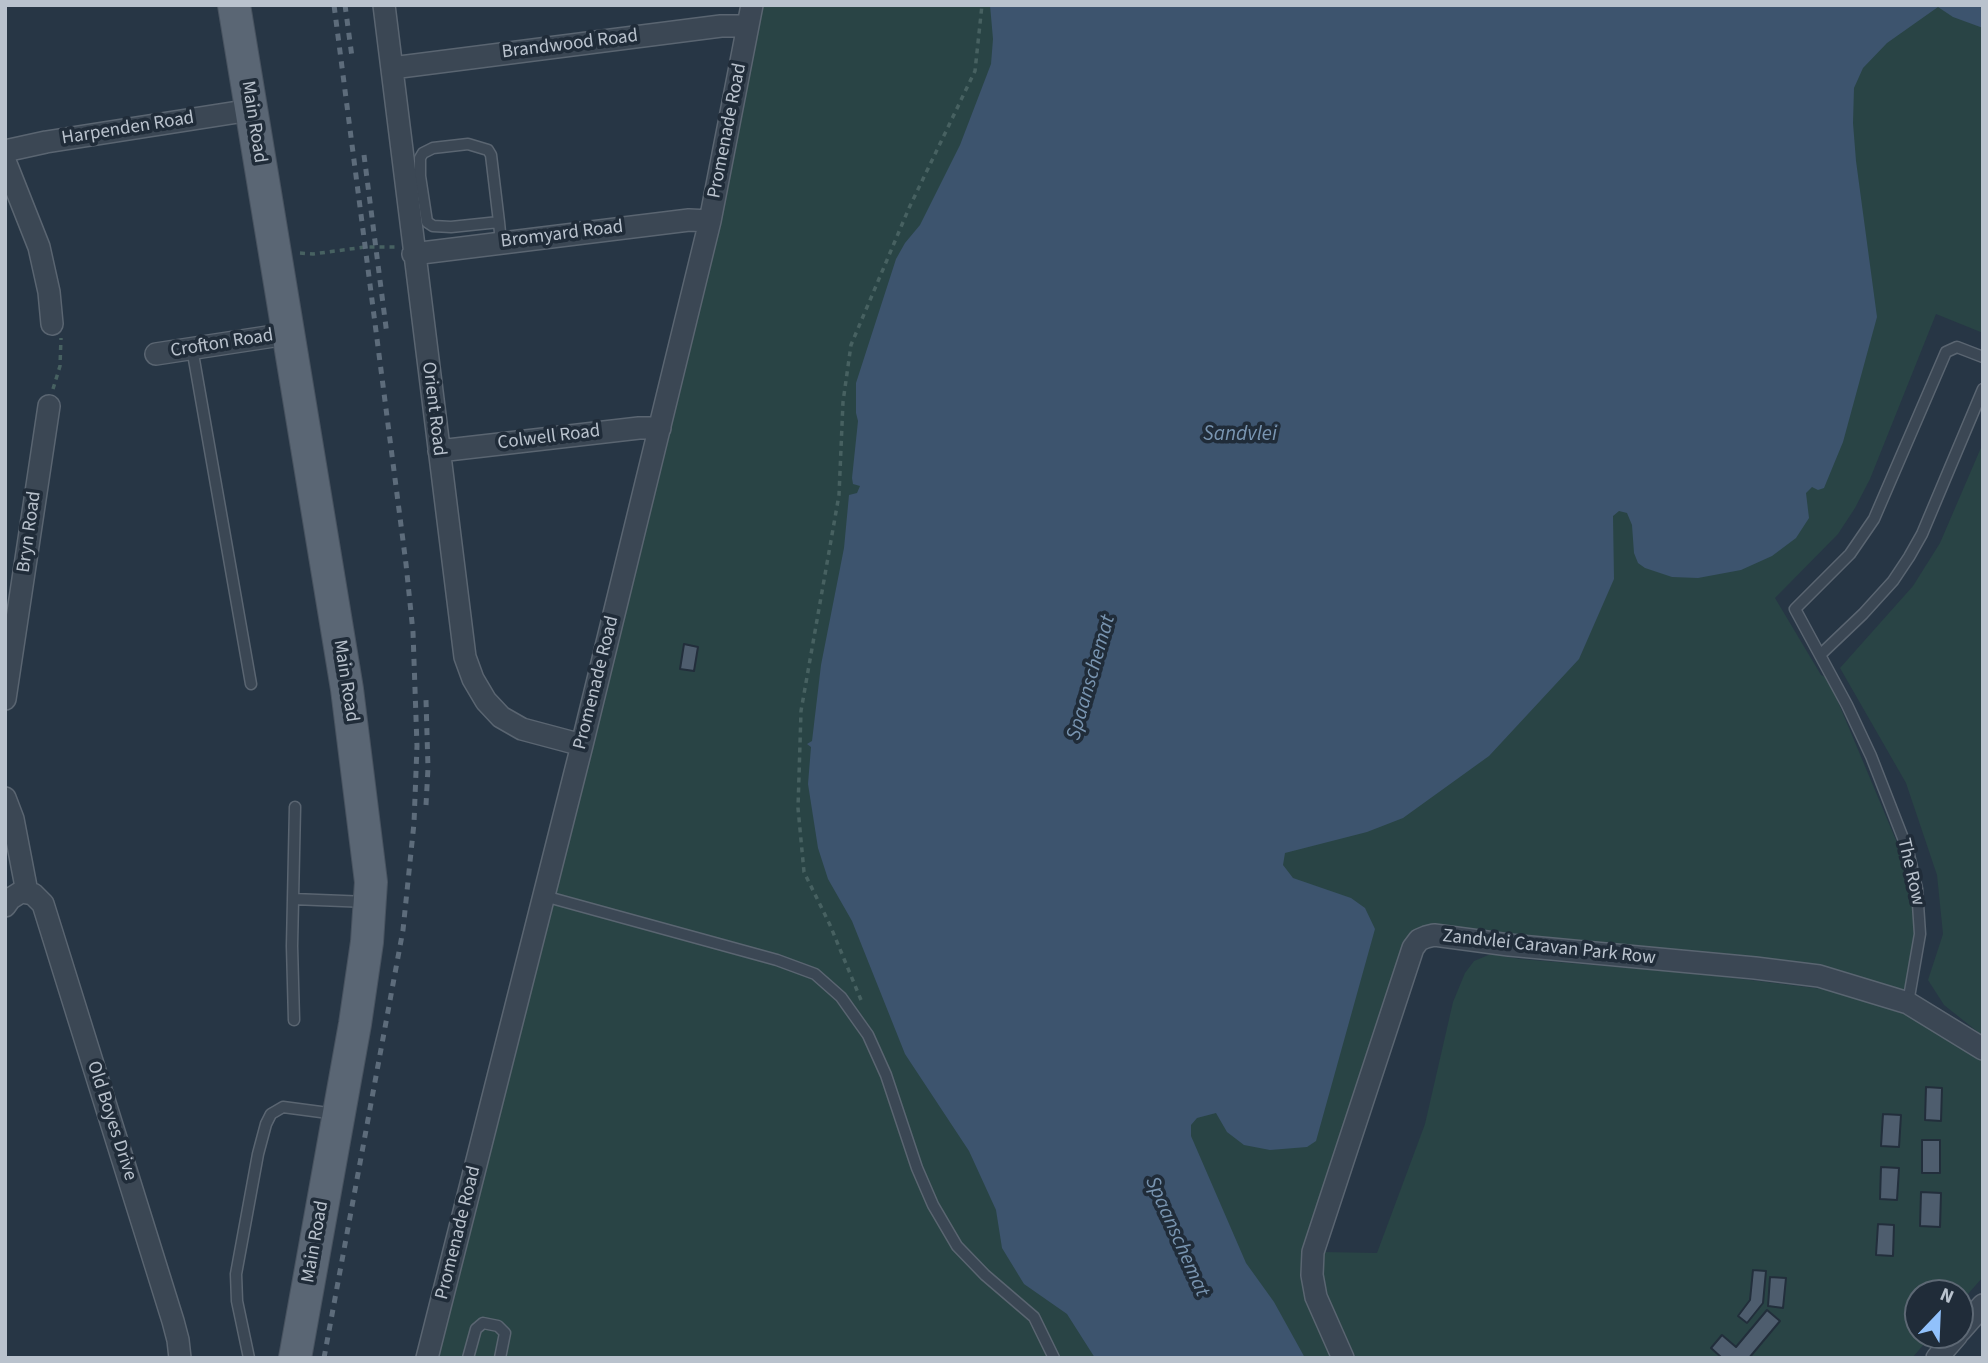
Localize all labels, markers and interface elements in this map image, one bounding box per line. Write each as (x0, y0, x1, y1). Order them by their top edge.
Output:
street label: Brandwood Road (501, 25, 639, 65)
street label: Promenade Road (704, 62, 752, 200)
street label: Main Road (235, 79, 271, 165)
street label: Harpenden Road (60, 107, 196, 151)
street label: Bromyard Road (499, 216, 625, 254)
street label: Crofton Road (169, 325, 275, 363)
street label: Orient Road (416, 361, 450, 457)
street label: Colwell Road (496, 420, 602, 456)
water label: Sandvlei (1203, 422, 1277, 448)
street label: Bryn Road (13, 490, 47, 574)
water label: Spaanschemat (1062, 613, 1122, 743)
street label: Promenade Road (569, 614, 625, 752)
street label: Main Road (327, 638, 363, 724)
street label: The Row (1891, 836, 1929, 908)
street label: Zandvlei Caravan Park Row (1441, 925, 1657, 971)
street label: Old Boyes Drive (81, 1058, 141, 1184)
street label: Promenade Road (431, 1164, 487, 1302)
water label: Spaanschemat (1138, 1173, 1214, 1301)
street label: Main Road (298, 1199, 334, 1285)
north arrow (1904, 1279, 1974, 1349)
text: N (1936, 1281, 1958, 1311)

